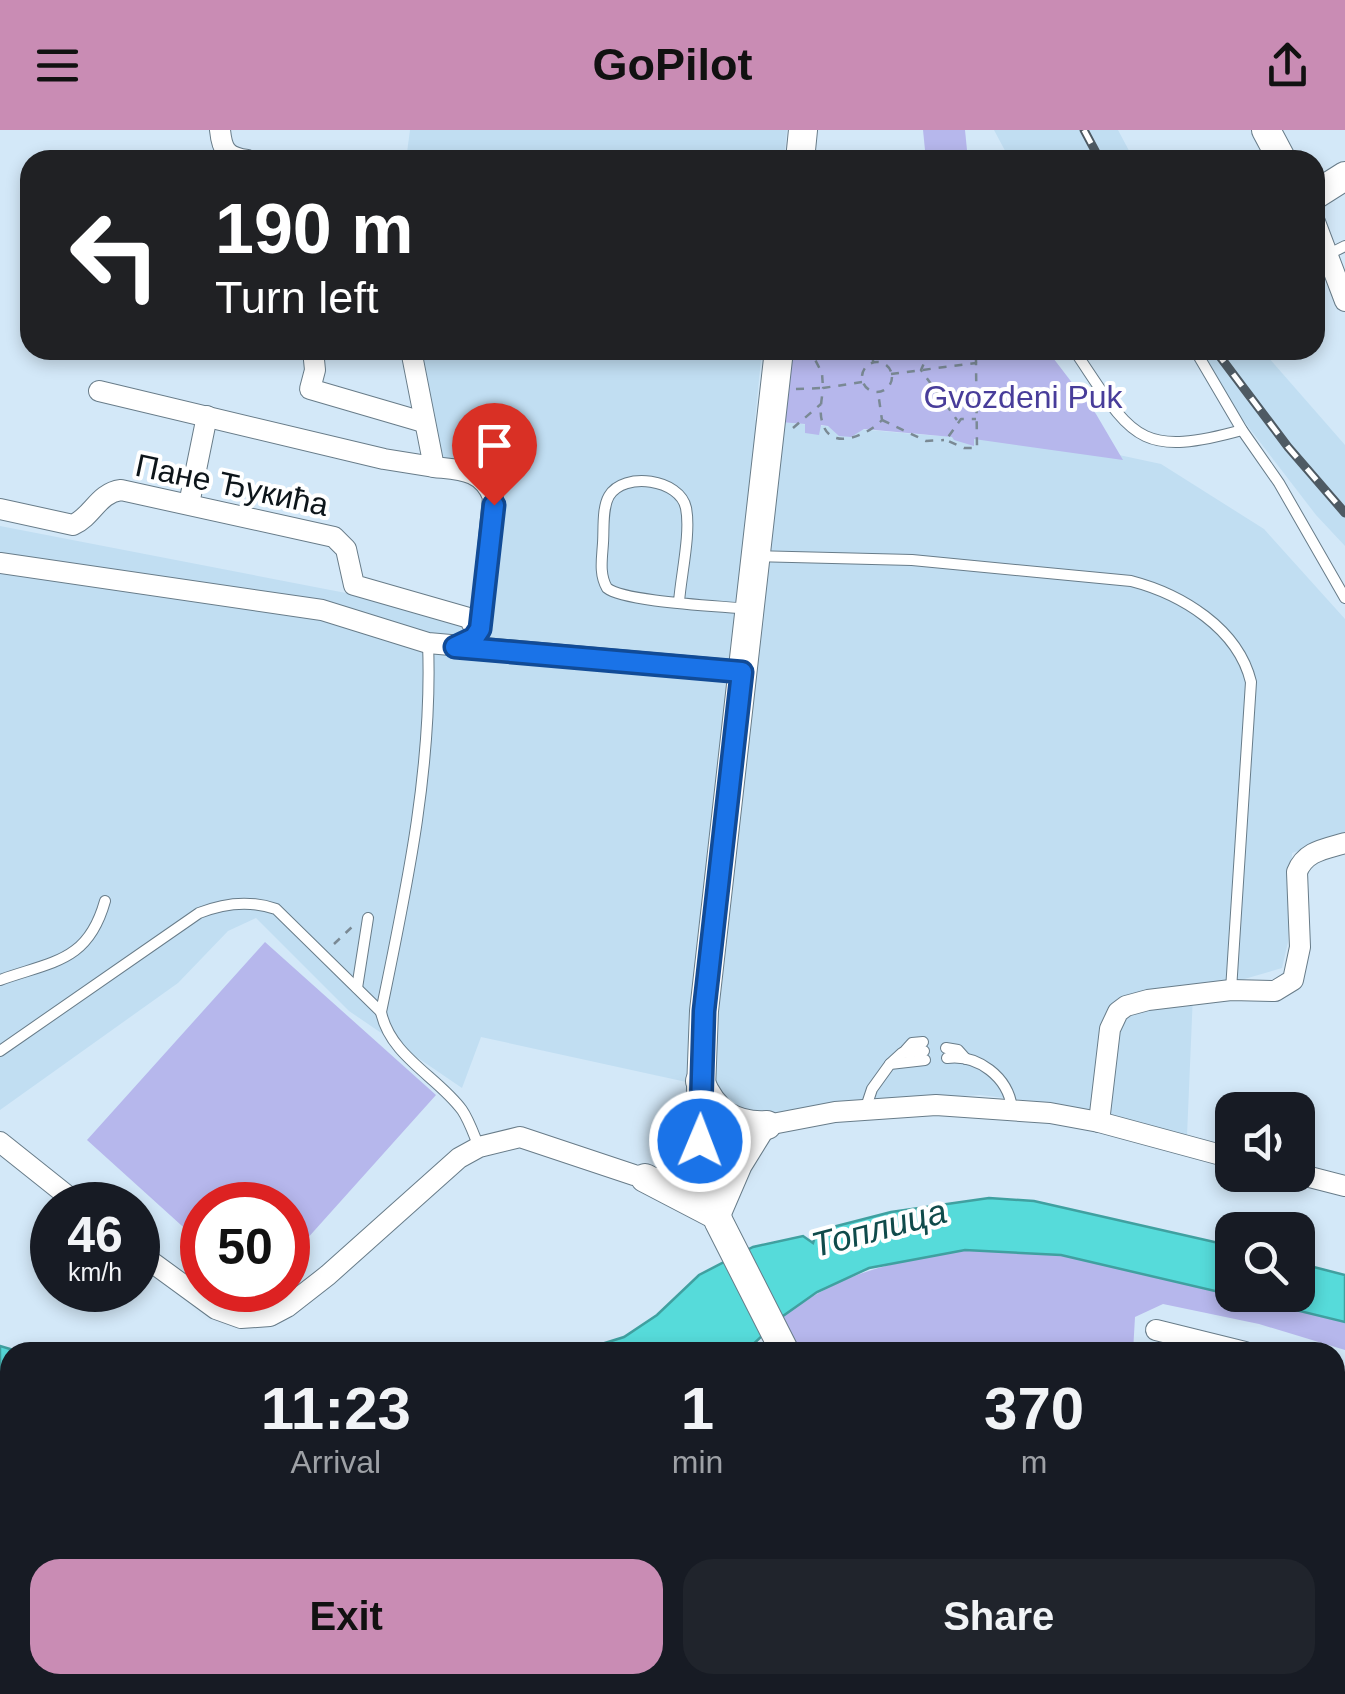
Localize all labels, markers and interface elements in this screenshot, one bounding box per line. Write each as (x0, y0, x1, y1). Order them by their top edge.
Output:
icon: menu (30, 38, 85, 93)
icon: share (1260, 38, 1315, 93)
text: GoPilot (593, 39, 752, 90)
icon: left (50, 190, 180, 320)
text: 190 m (215, 190, 413, 268)
text: Turn left (215, 272, 378, 323)
park label: Gvozdeni Puk (923, 379, 1124, 415)
pin (452, 403, 537, 506)
icon: arrive (467, 418, 522, 473)
street label: Пане Ђукића (132, 447, 332, 523)
position arrow (648, 1089, 752, 1193)
map controls (1215, 1092, 1315, 1312)
button: sound (1215, 1092, 1315, 1192)
speed limit sign: 50 (180, 1182, 310, 1312)
water label: Топлица (807, 1191, 951, 1264)
text: 46 (67, 1207, 123, 1263)
button: search (1215, 1212, 1315, 1312)
text: km/h (68, 1258, 122, 1286)
text: 11:23 (261, 1375, 411, 1442)
text: 1 (681, 1375, 714, 1442)
text: 370 (984, 1375, 1084, 1442)
text: Arrival (291, 1444, 381, 1480)
text: min (672, 1444, 723, 1480)
text: m (1021, 1444, 1047, 1480)
button: Exit (30, 1559, 663, 1674)
button: Share (683, 1559, 1315, 1674)

